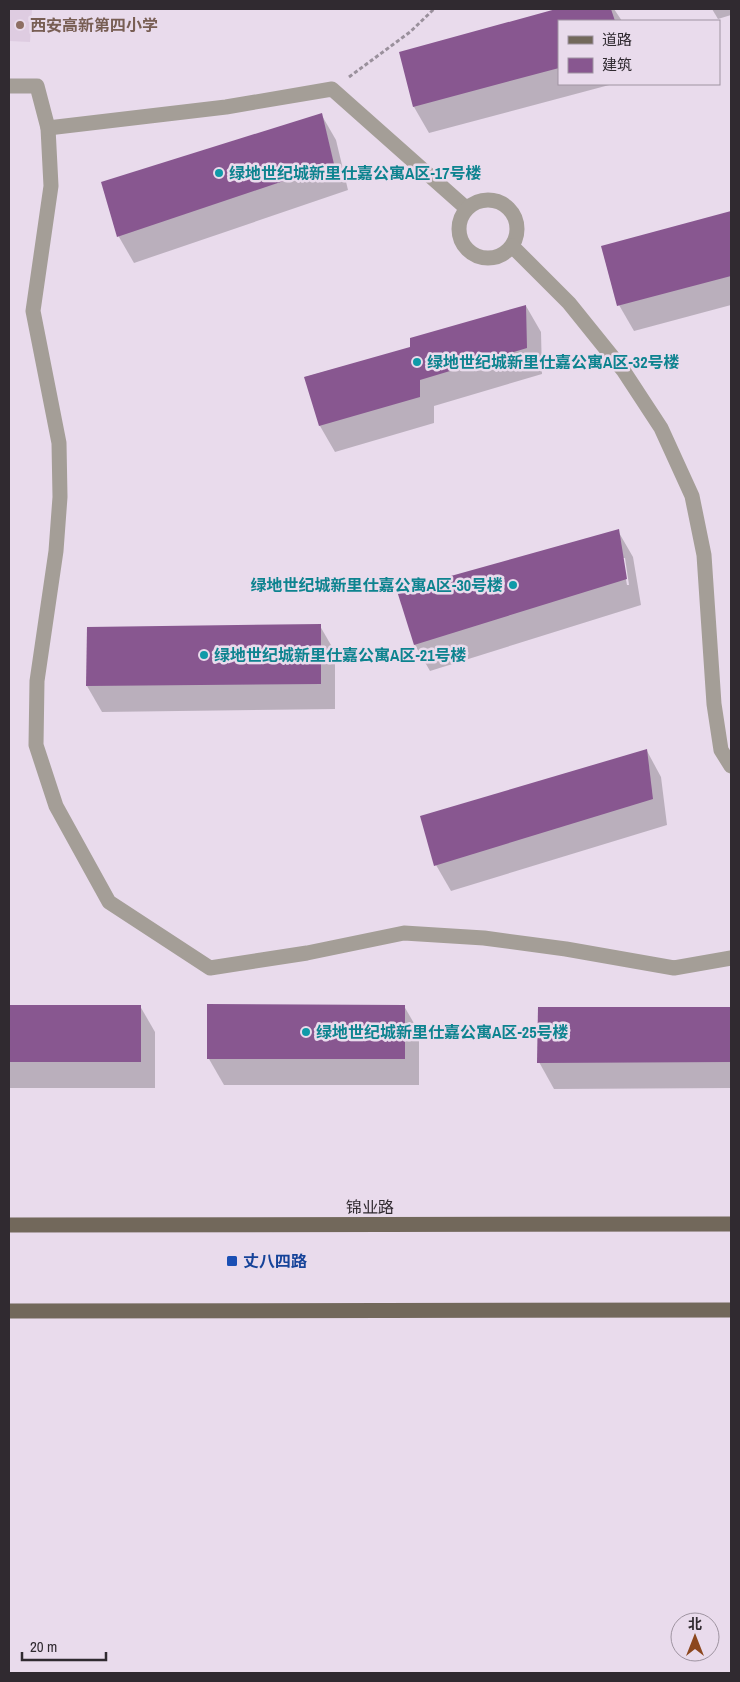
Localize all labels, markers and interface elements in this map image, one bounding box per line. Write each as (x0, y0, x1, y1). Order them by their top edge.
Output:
place label: 西安高新第四小学 (30, 14, 158, 36)
marker: 西安高新第四小学 (14, 19, 26, 31)
legend (558, 20, 720, 85)
text: 道路 (602, 29, 632, 50)
text: 建筑 (602, 54, 632, 75)
place label: 绿地世纪城新里仕嘉公寓A区-17号楼 (229, 162, 481, 184)
marker: 绿地世纪城新里仕嘉公寓A区-17号楼 (213, 167, 225, 179)
place label: 绿地世纪城新里仕嘉公寓A区-32号楼 (427, 351, 679, 373)
marker: 绿地世纪城新里仕嘉公寓A区-32号楼 (411, 356, 423, 368)
place label: 绿地世纪城新里仕嘉公寓A区-30号楼 (251, 574, 503, 596)
marker: 绿地世纪城新里仕嘉公寓A区-30号楼 (507, 579, 519, 591)
place label: 绿地世纪城新里仕嘉公寓A区-21号楼 (214, 644, 466, 666)
marker: 绿地世纪城新里仕嘉公寓A区-21号楼 (198, 649, 210, 661)
place label: 绿地世纪城新里仕嘉公寓A区-25号楼 (316, 1021, 568, 1043)
marker: 绿地世纪城新里仕嘉公寓A区-25号楼 (300, 1026, 312, 1038)
street label: 锦业路 (346, 1196, 394, 1218)
place label: 丈八四路 (243, 1250, 307, 1272)
marker: 丈八四路 (225, 1254, 239, 1268)
north arrow (670, 1612, 720, 1662)
text: 北 (688, 1615, 702, 1633)
scale bar (22, 1630, 106, 1662)
text: 20 m (30, 1636, 57, 1657)

